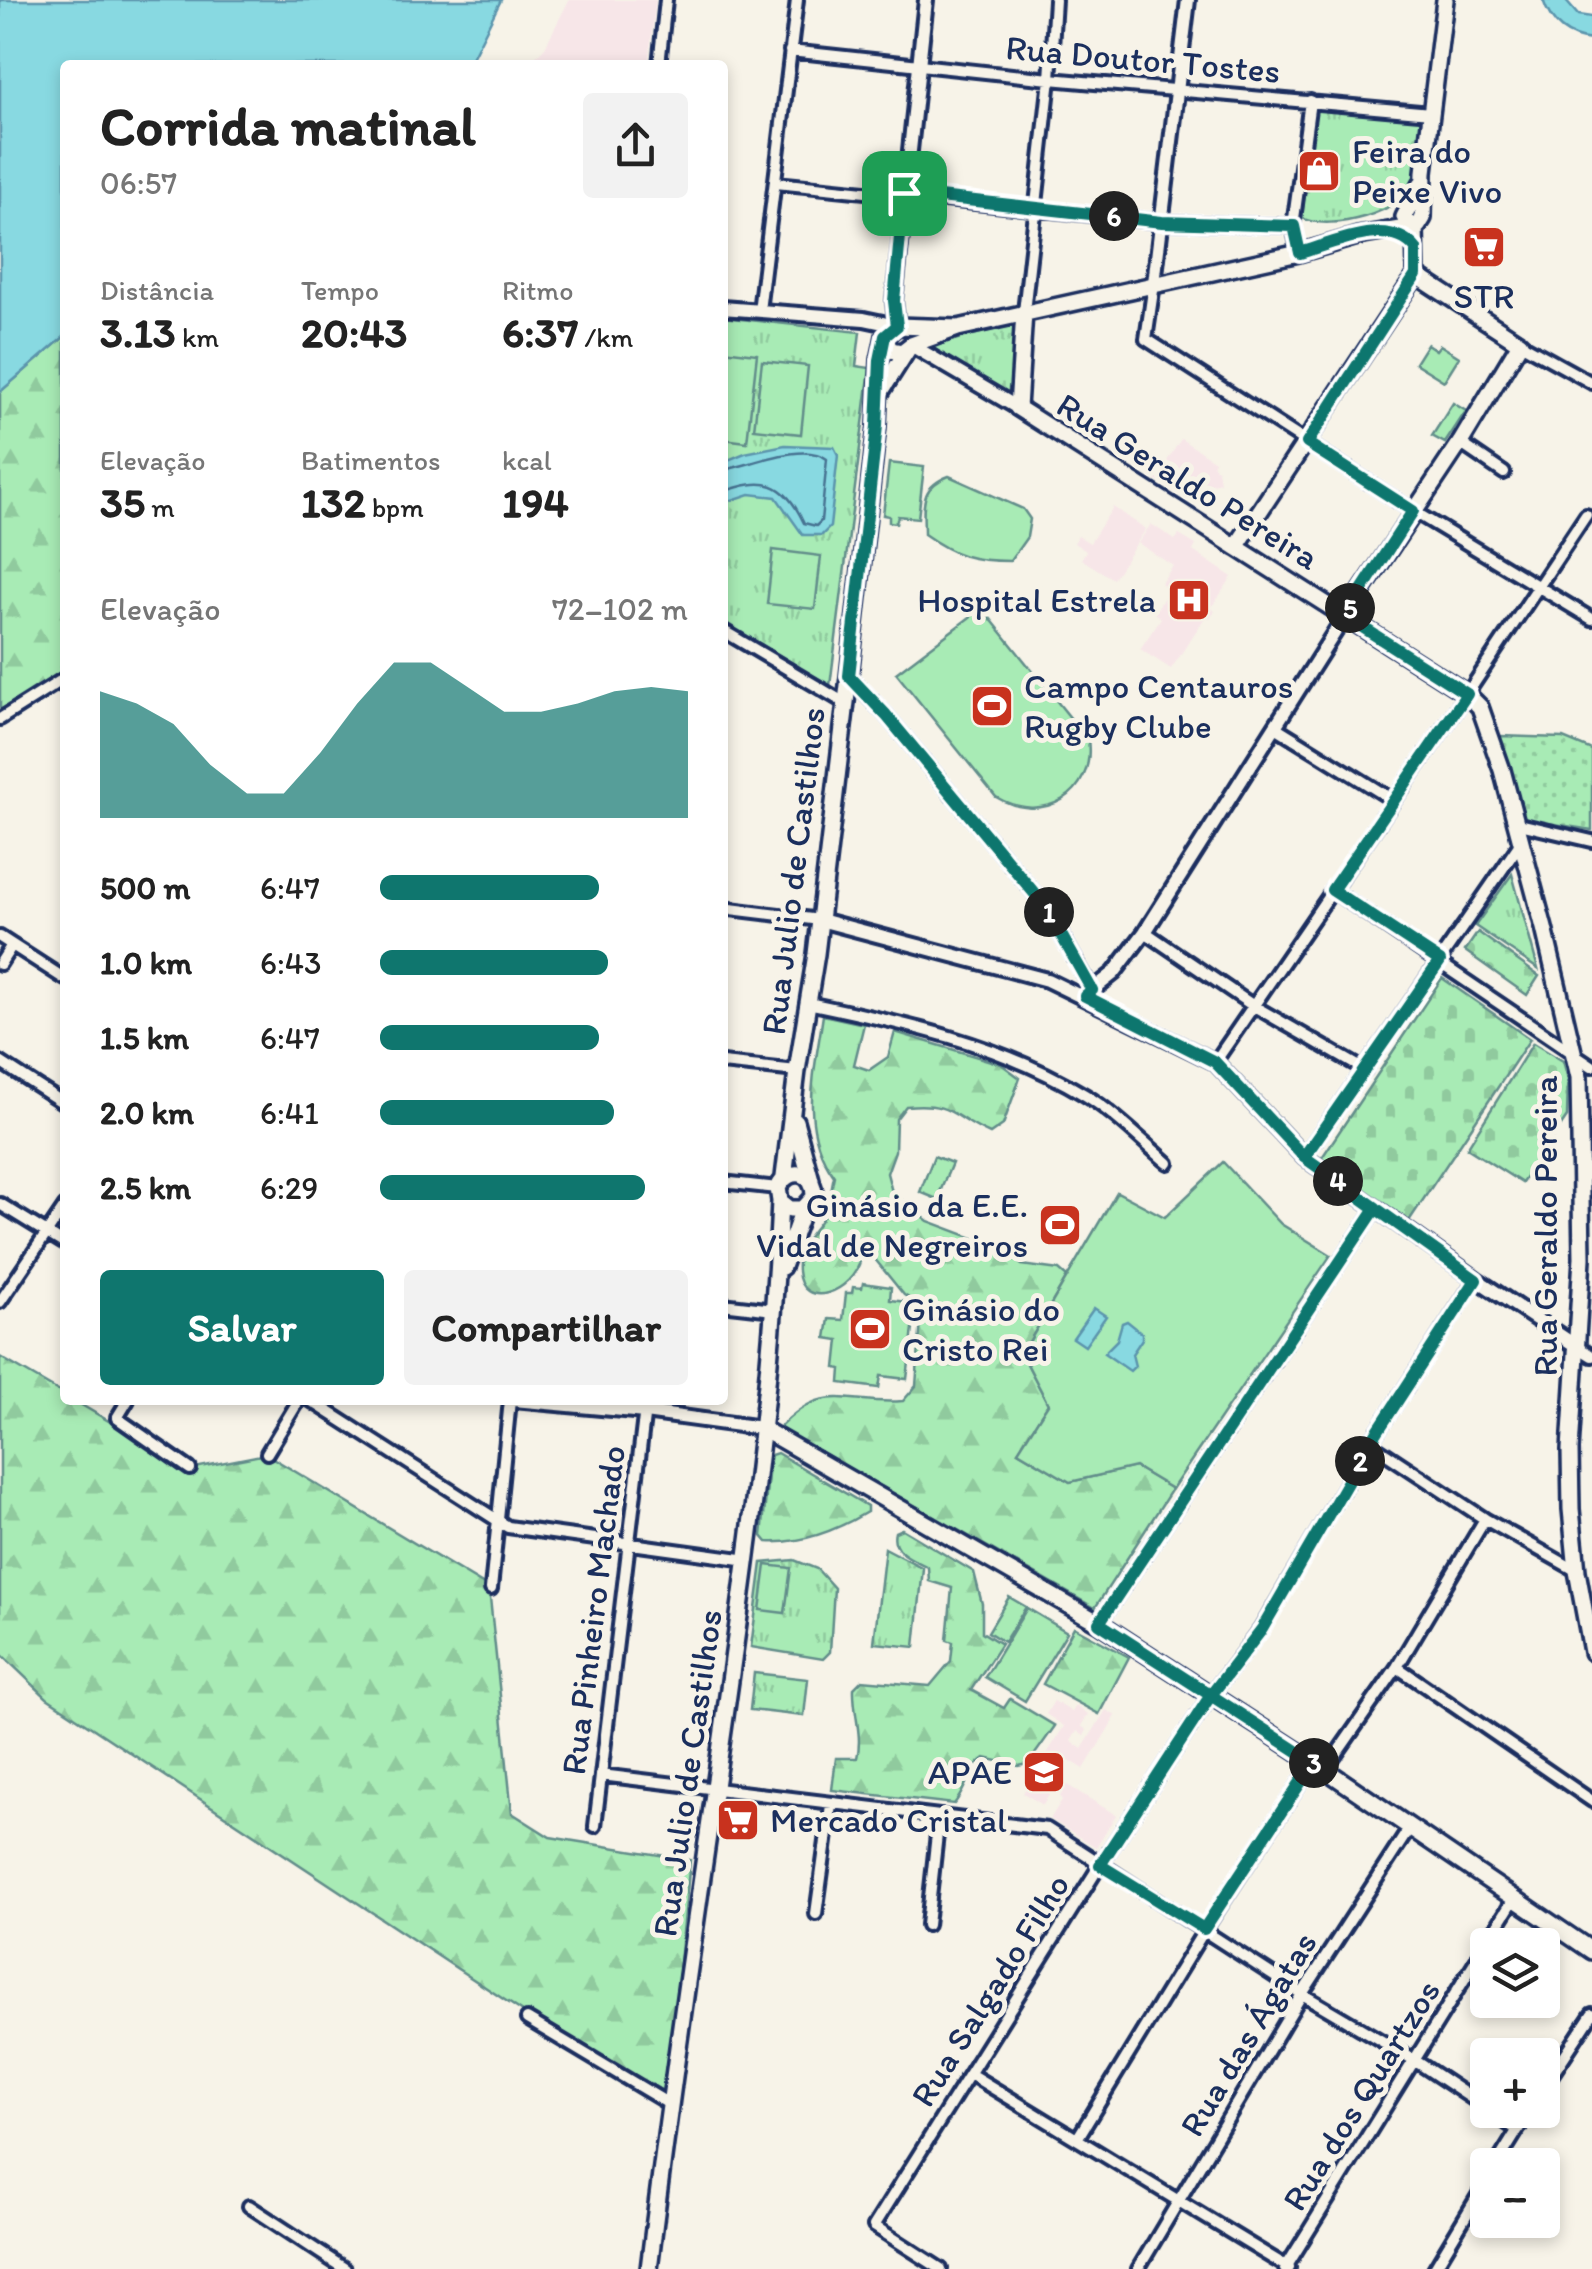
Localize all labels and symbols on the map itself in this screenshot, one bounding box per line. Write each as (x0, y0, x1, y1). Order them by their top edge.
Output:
street label: Rua Doutor Tostes (1004, 26, 1282, 92)
place label: Feira do Peixe Vivo (1352, 130, 1502, 212)
shop icon: Feira do Peixe Vivo (1296, 148, 1342, 194)
pin (862, 151, 947, 236)
pin: 6 (1089, 191, 1139, 241)
supermarket icon: STR (1461, 224, 1507, 270)
place label: STR (1454, 275, 1514, 317)
street label: Rua Geraldo Pereira (1049, 383, 1327, 579)
hospital icon: Hospital Estrela (1166, 577, 1212, 623)
place label: Hospital Estrela (917, 579, 1156, 621)
pin: 5 (1325, 583, 1375, 633)
place label: Campo Centauros Rugby Clube (1024, 665, 1294, 747)
sports icon: Campo Centauros Rugby Clube (969, 683, 1015, 729)
street label: Rua Julio de Castilhos (752, 705, 834, 1037)
pin: 1 (1024, 887, 1074, 937)
street label: Rua Geraldo Pereira (1524, 1075, 1566, 1377)
pin: 4 (1313, 1156, 1363, 1206)
place label: Ginásio da E.E. Vidal de Negreiros (756, 1184, 1028, 1266)
sports icon: Ginásio da E.E. Vidal de Negreiros (1037, 1202, 1083, 1248)
place label: Ginásio do Cristo Rei (902, 1288, 1060, 1370)
sports icon: Ginásio do Cristo Rei (847, 1306, 893, 1352)
pin: 2 (1335, 1436, 1385, 1486)
street label: Rua Pinheiro Machado (552, 1443, 634, 1777)
street label: Rua Julio de Castilhos (643, 1607, 731, 1939)
pin: 3 (1289, 1738, 1339, 1788)
school or university icon: APAE (1021, 1749, 1067, 1795)
place label: APAE (928, 1751, 1012, 1793)
supermarket icon: Mercado Cristal (715, 1797, 761, 1843)
place label: Mercado Cristal (770, 1799, 1007, 1841)
street label: Rua Salgado Filho (902, 1866, 1078, 2114)
street label: Rua das Ágatas (1171, 1924, 1325, 2144)
street label: Rua dos Quartzos (1273, 1972, 1449, 2218)

